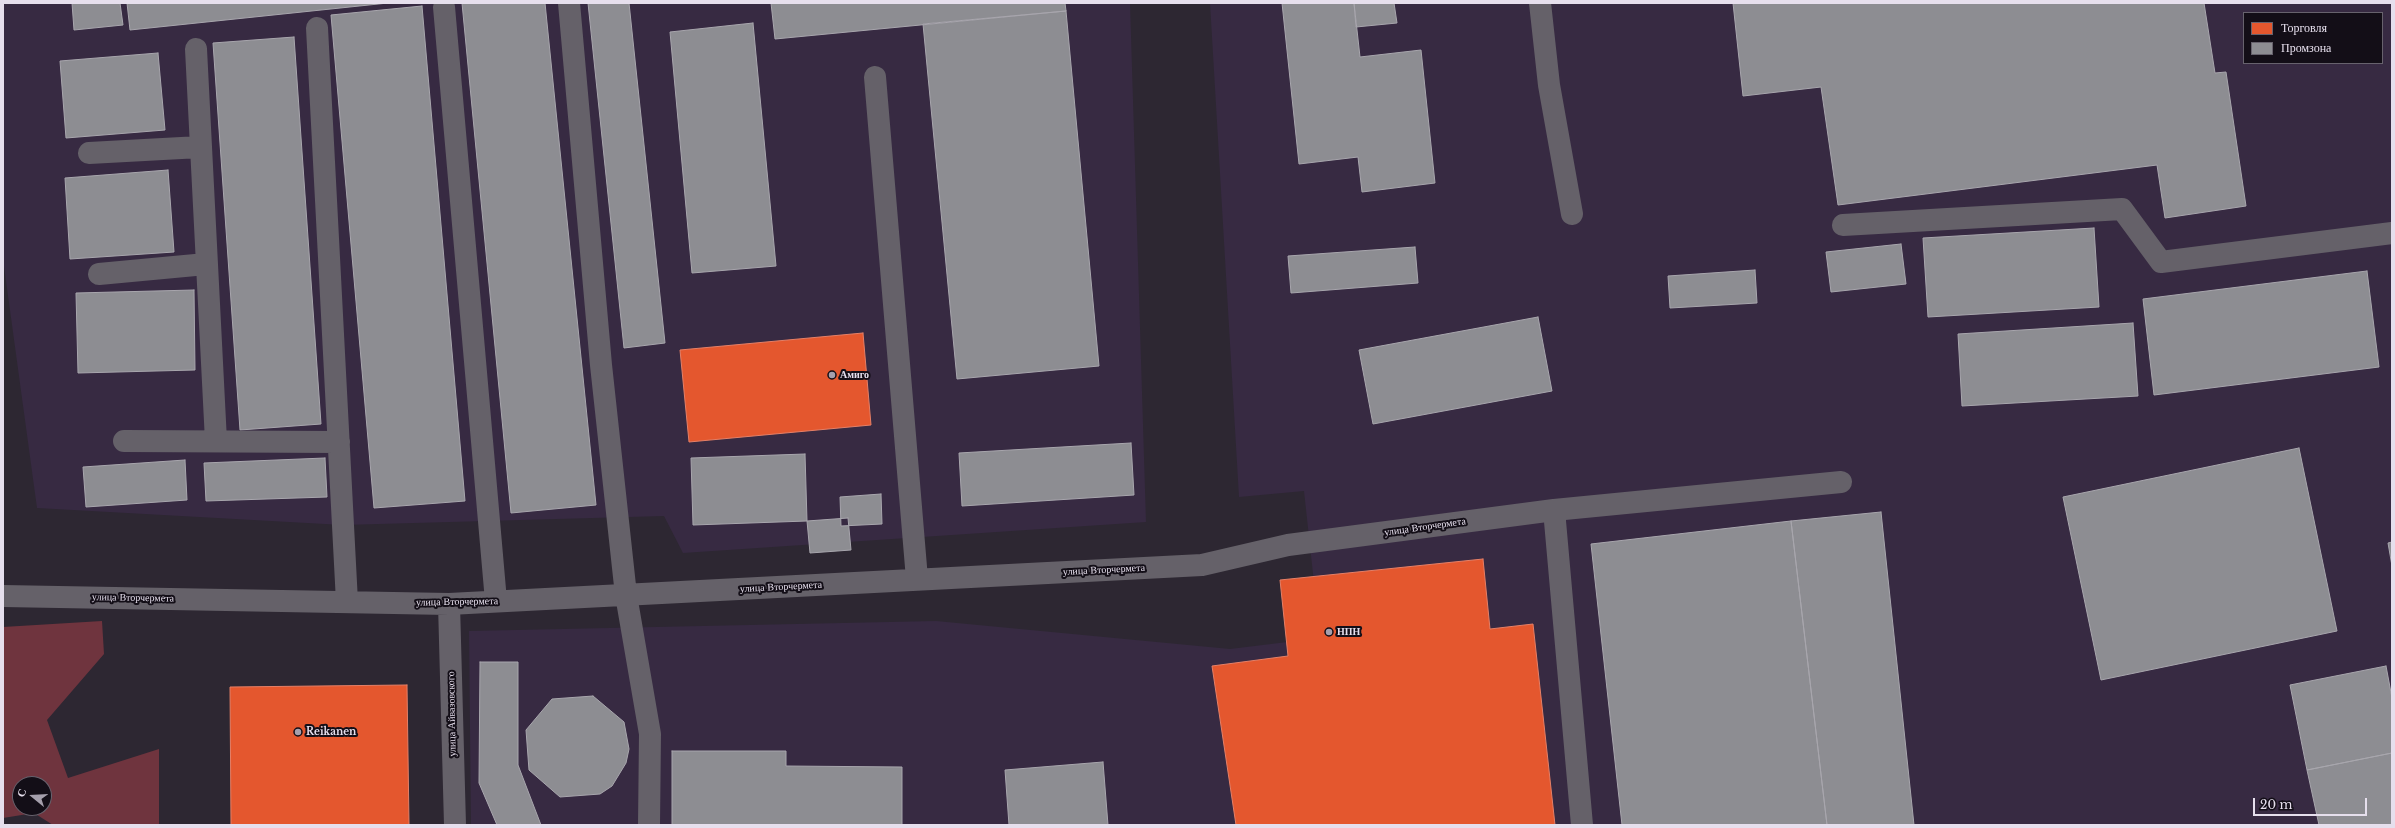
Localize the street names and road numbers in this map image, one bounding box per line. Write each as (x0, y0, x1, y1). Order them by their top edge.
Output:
street label: улица Вторчермета (1383, 515, 1467, 539)
street label: улица Вторчермета (1063, 562, 1145, 578)
street label: улица Вторчермета (740, 579, 822, 595)
street label: улица Вторчермета (92, 591, 174, 605)
street label: улица Вторчермета (416, 595, 498, 609)
street label: улица Айвазовского (445, 671, 459, 757)

